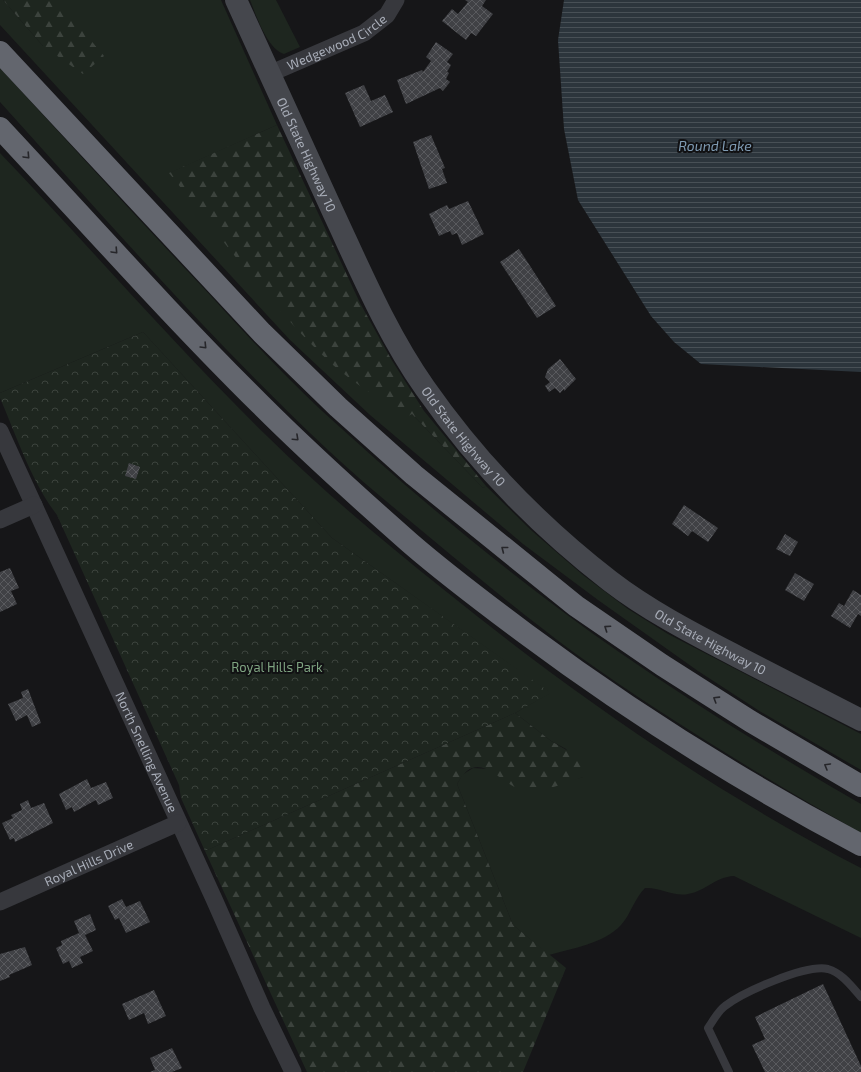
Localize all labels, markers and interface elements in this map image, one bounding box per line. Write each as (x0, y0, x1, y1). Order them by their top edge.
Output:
street label: Wedgewood Circle (284, 11, 390, 73)
street label: Old State Highway 10 (274, 95, 340, 214)
water label: Round Lake (678, 137, 752, 154)
one-way arrow (22, 151, 29, 159)
one-way arrow (110, 247, 117, 254)
one-way arrow (199, 341, 207, 349)
street label: Old State Highway 10 (418, 383, 509, 490)
one-way arrow (291, 433, 299, 441)
one-way arrow (501, 547, 508, 554)
street label: Old State Highway 10 (652, 605, 769, 678)
one-way arrow (604, 625, 611, 633)
park label: Royal Hills Park (231, 659, 323, 675)
street label: North Snelling Avenue (112, 689, 181, 815)
one-way arrow (713, 697, 720, 704)
one-way arrow (824, 764, 831, 771)
street label: Royal Hills Drive (42, 836, 136, 889)

